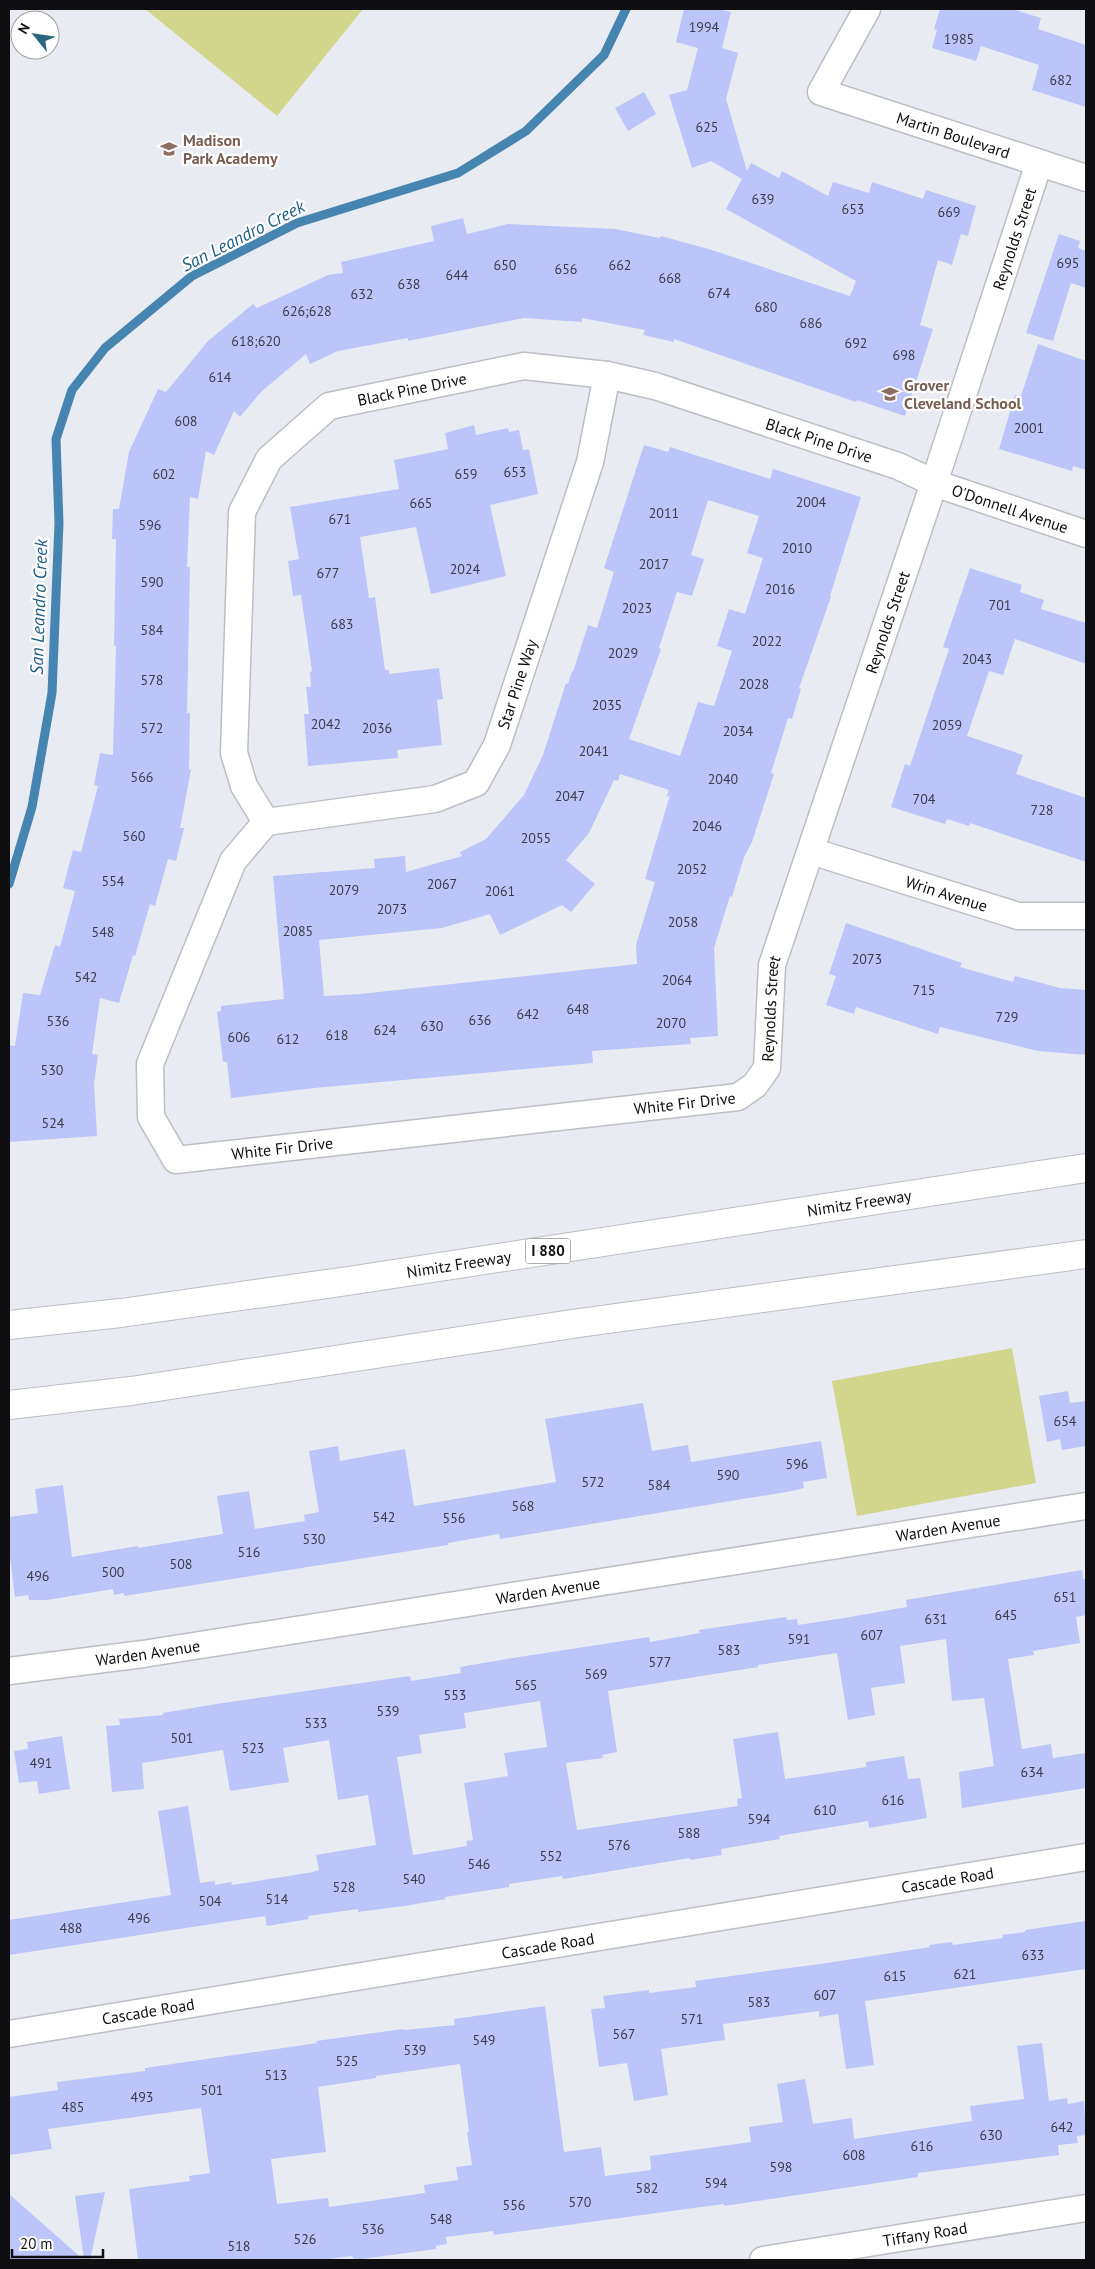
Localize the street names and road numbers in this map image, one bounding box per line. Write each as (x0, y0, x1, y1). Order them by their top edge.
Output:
street label: Martin Boulevard (894, 107, 1013, 163)
street label: Reynolds Street (988, 184, 1040, 292)
street label: Black Pine Drive (356, 368, 468, 410)
street label: Black Pine Drive (763, 413, 875, 467)
street label: O'Donnell Avenue (949, 480, 1071, 537)
street label: Reynolds Street (861, 568, 914, 676)
street label: Star Pine Way (493, 636, 541, 732)
street label: Wrin Avenue (903, 871, 990, 916)
street label: Reynolds Street (757, 952, 785, 1062)
street label: White Fir Drive (633, 1087, 737, 1119)
street label: White Fir Drive (230, 1132, 334, 1164)
street label: Nimitz Freeway (805, 1185, 913, 1221)
road number: I 880 (526, 1238, 570, 1264)
street label: Nimitz Freeway (405, 1246, 513, 1282)
street label: Warden Avenue (895, 1510, 1002, 1546)
street label: Warden Avenue (494, 1572, 602, 1608)
street label: Warden Avenue (94, 1635, 201, 1670)
street label: Cascade Road (900, 1862, 995, 1897)
street label: Cascade Road (500, 1928, 596, 1963)
street label: Cascade Road (100, 1994, 196, 2029)
street label: Tiffany Road (881, 2217, 969, 2251)

